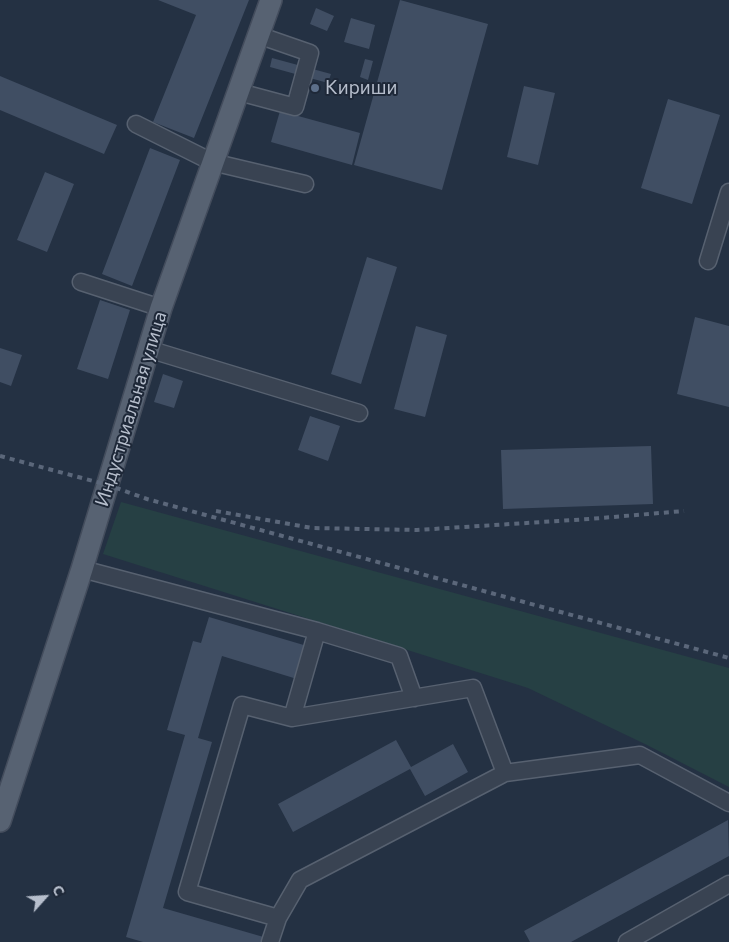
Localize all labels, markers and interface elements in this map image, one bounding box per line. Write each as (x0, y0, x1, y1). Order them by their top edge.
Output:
place label: Кириши (325, 77, 397, 99)
marker: Кириши (309, 82, 321, 94)
street label: Индустриальная улица (90, 309, 172, 509)
north arrow (20, 872, 70, 922)
text: С (49, 882, 69, 898)

